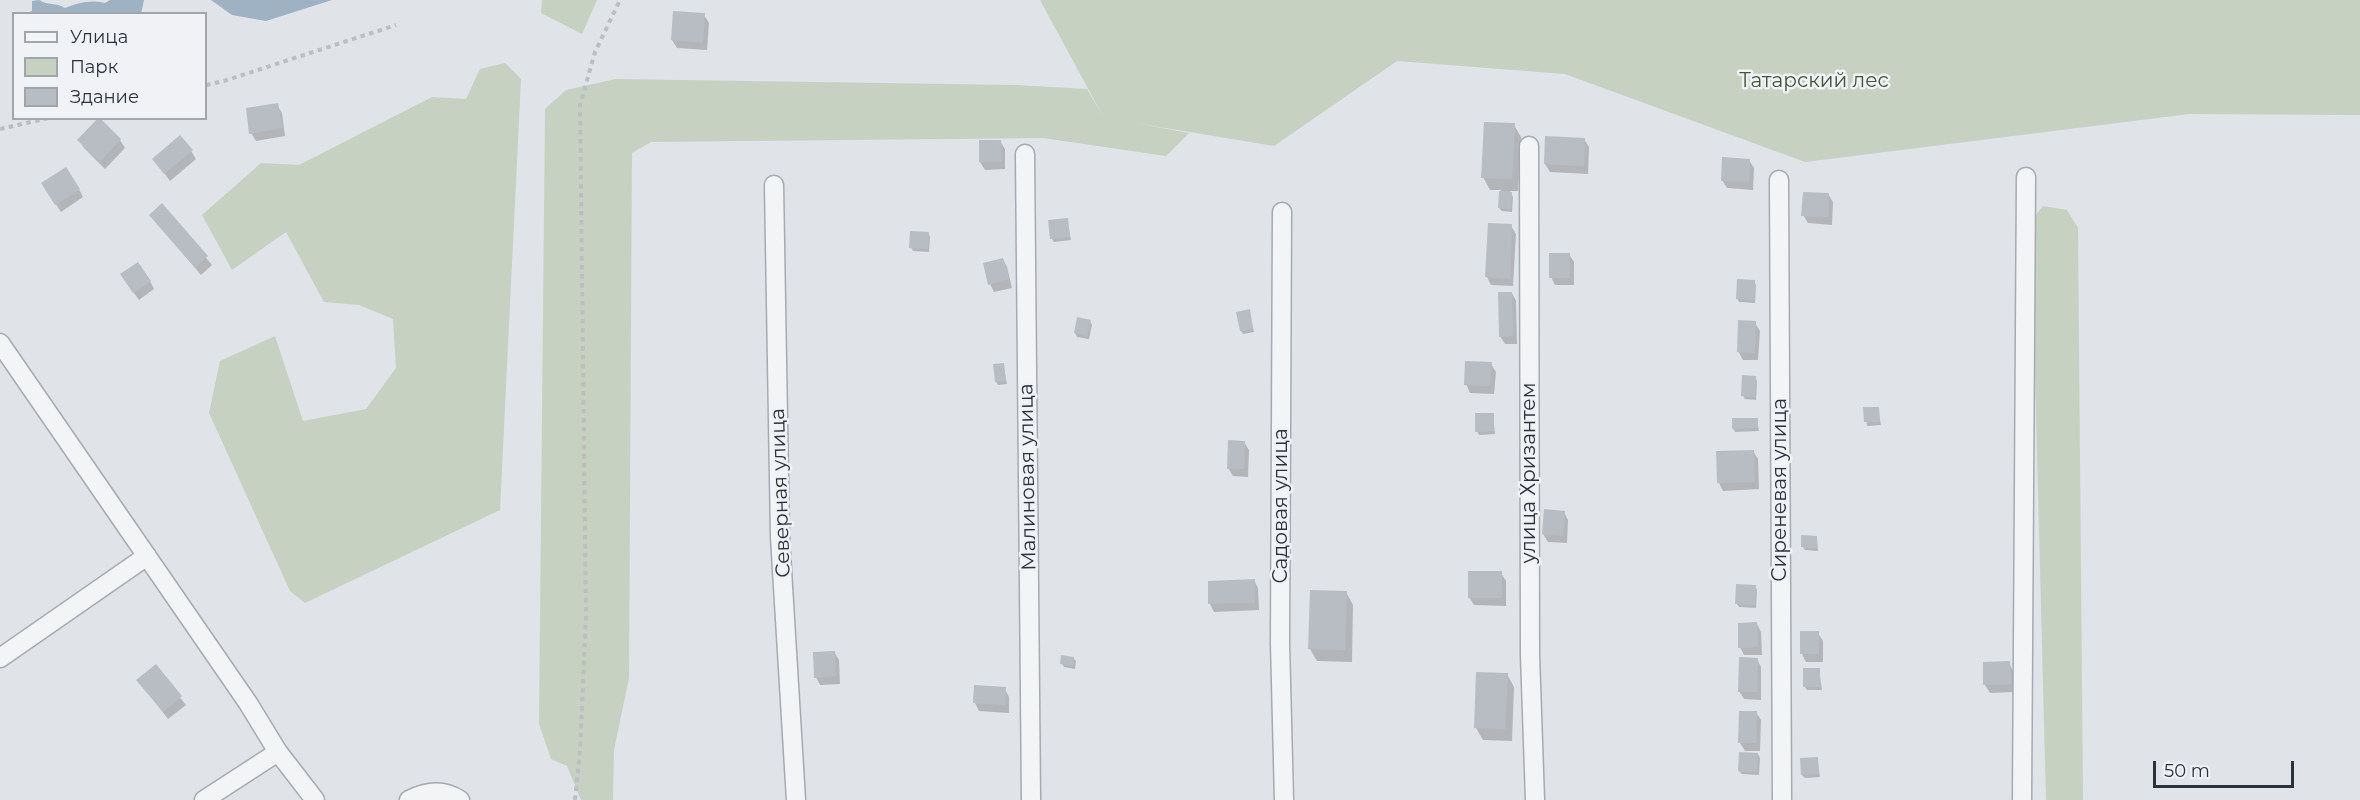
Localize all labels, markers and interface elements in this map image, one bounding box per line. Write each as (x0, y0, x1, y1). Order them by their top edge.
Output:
legend (12, 12, 207, 120)
text: Улица (70, 26, 128, 48)
text: Парк (70, 56, 118, 78)
park label: Татарский лес (1739, 69, 1889, 93)
text: Здание (70, 86, 139, 108)
street label: Малиновая улица (1014, 383, 1042, 571)
street label: улица Хризантем (1517, 383, 1541, 563)
street label: Сиреневая улица (1768, 398, 1792, 582)
street label: Северная улица (766, 408, 796, 578)
street label: Садовая улица (1269, 428, 1293, 584)
scale bar (2156, 749, 2297, 787)
text: 50 m (2164, 760, 2210, 782)

